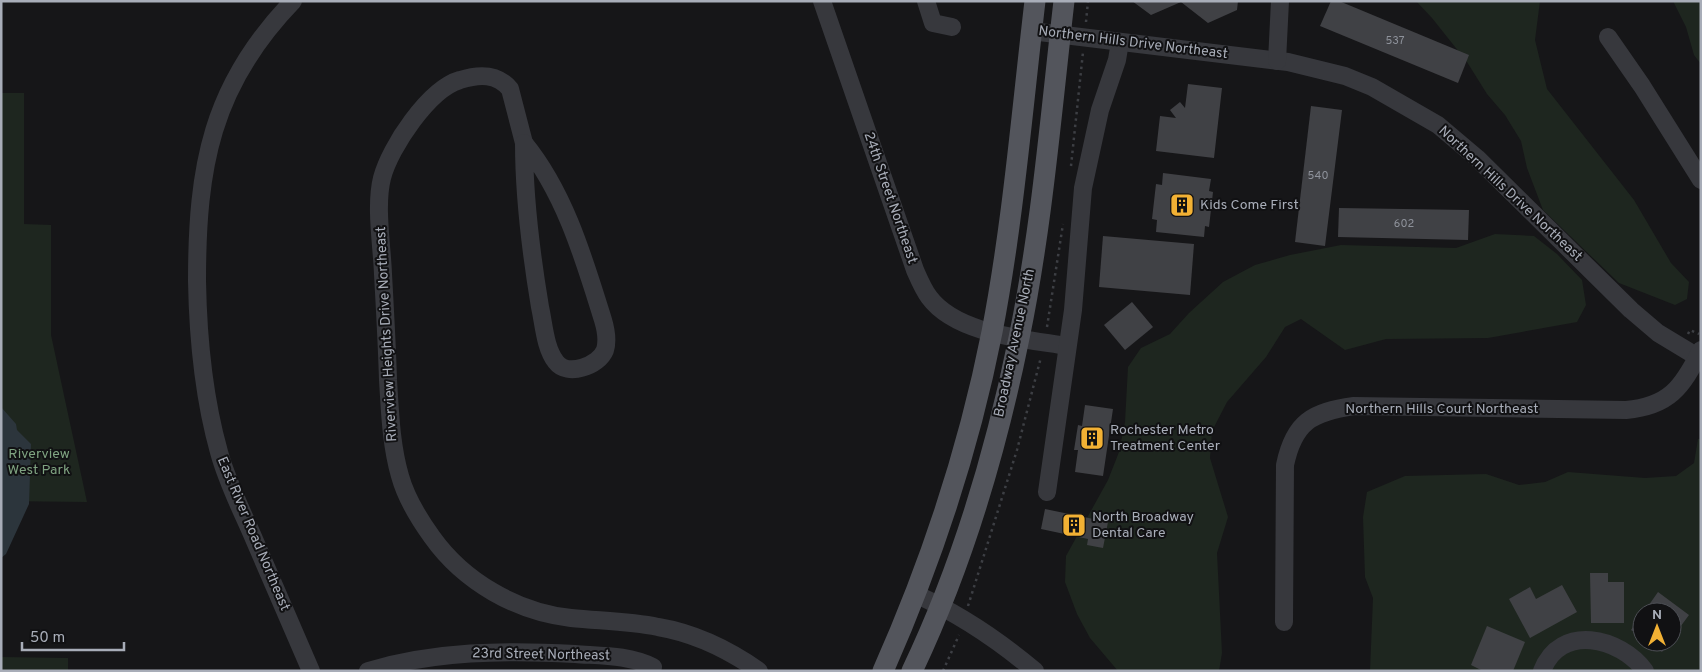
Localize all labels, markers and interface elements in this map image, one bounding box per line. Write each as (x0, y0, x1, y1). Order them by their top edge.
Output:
street label: Northern Hills Drive Northeast (1037, 23, 1229, 63)
house number: 537 (1385, 34, 1405, 48)
street label: Northern Hills Drive Northeast (1434, 123, 1586, 265)
street label: 24th Street Northeast (859, 130, 921, 266)
house number: 540 (1308, 169, 1328, 183)
building icon: Kids Come First (1169, 192, 1195, 218)
place label: Kids Come First (1200, 197, 1299, 214)
house number: 602 (1394, 217, 1414, 231)
street label: Riverview Heights Drive Northeast (373, 226, 401, 442)
street label: Broadway Avenue North (991, 267, 1039, 419)
street label: Northern Hills Court Northeast (1345, 401, 1539, 418)
place label: Rochester Metro Treatment Center (1110, 422, 1221, 455)
building icon: Rochester Metro Treatment Center (1079, 425, 1105, 451)
park label: Riverview West Park (8, 446, 70, 479)
street label: East River Road Northeast (213, 454, 293, 614)
place label: North Broadway Dental Care (1092, 509, 1194, 542)
building icon: North Broadway Dental Care (1061, 512, 1087, 538)
north arrow (1632, 602, 1682, 652)
text: N (1652, 607, 1662, 624)
scale bar (22, 620, 125, 652)
text: 50 m (30, 629, 65, 648)
street label: 23rd Street Northeast (472, 645, 610, 665)

